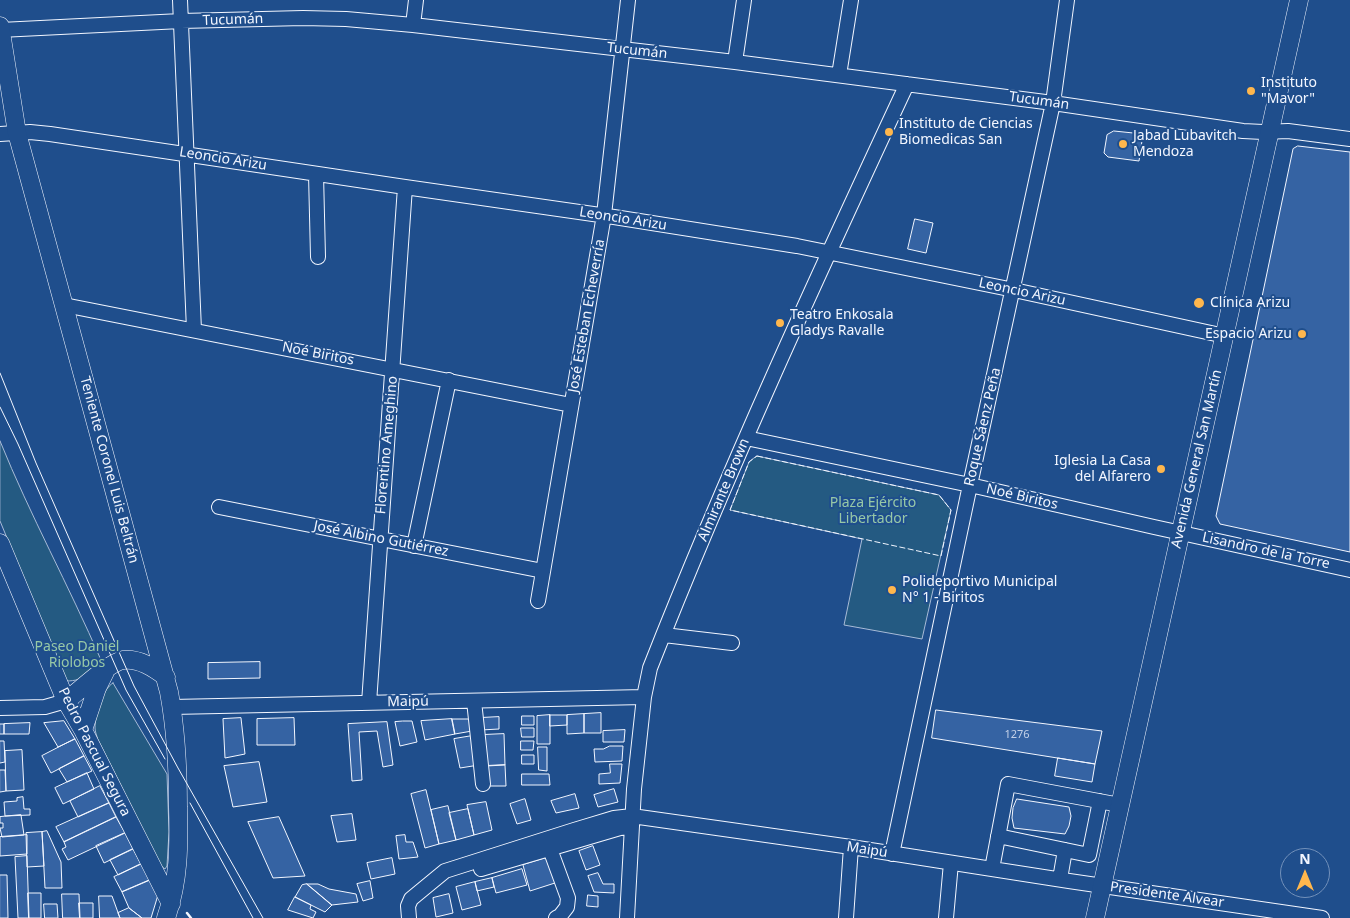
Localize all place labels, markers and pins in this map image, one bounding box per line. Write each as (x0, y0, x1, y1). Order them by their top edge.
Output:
place label: Instituto "Mavor" (1261, 75, 1317, 108)
marker: Instituto "Mavor" (1245, 85, 1257, 97)
place label: Instituto de Ciencias Biomedicas San (899, 116, 1033, 148)
marker: Instituto de Ciencias Biomedicas San (883, 126, 895, 138)
place label: Jabad Lubavitch Mendoza (1133, 128, 1237, 160)
marker: Jabad Lubavitch Mendoza (1117, 138, 1129, 150)
place label: Clínica Arizu (1210, 295, 1290, 311)
marker: Clínica Arizu (1192, 296, 1206, 310)
place label: Teatro Enkosala Gladys Ravalle (790, 307, 894, 340)
marker: Teatro Enkosala Gladys Ravalle (774, 317, 786, 329)
place label: Espacio Arizu (1205, 326, 1292, 342)
marker: Espacio Arizu (1296, 328, 1308, 340)
place label: Iglesia La Casa del Alfarero (1054, 453, 1151, 486)
marker: Iglesia La Casa del Alfarero (1155, 463, 1167, 475)
place label: Polideportivo Municipal N° 1 - Biritos (902, 574, 1057, 606)
marker: Polideportivo Municipal N° 1 - Biritos (886, 584, 898, 596)

